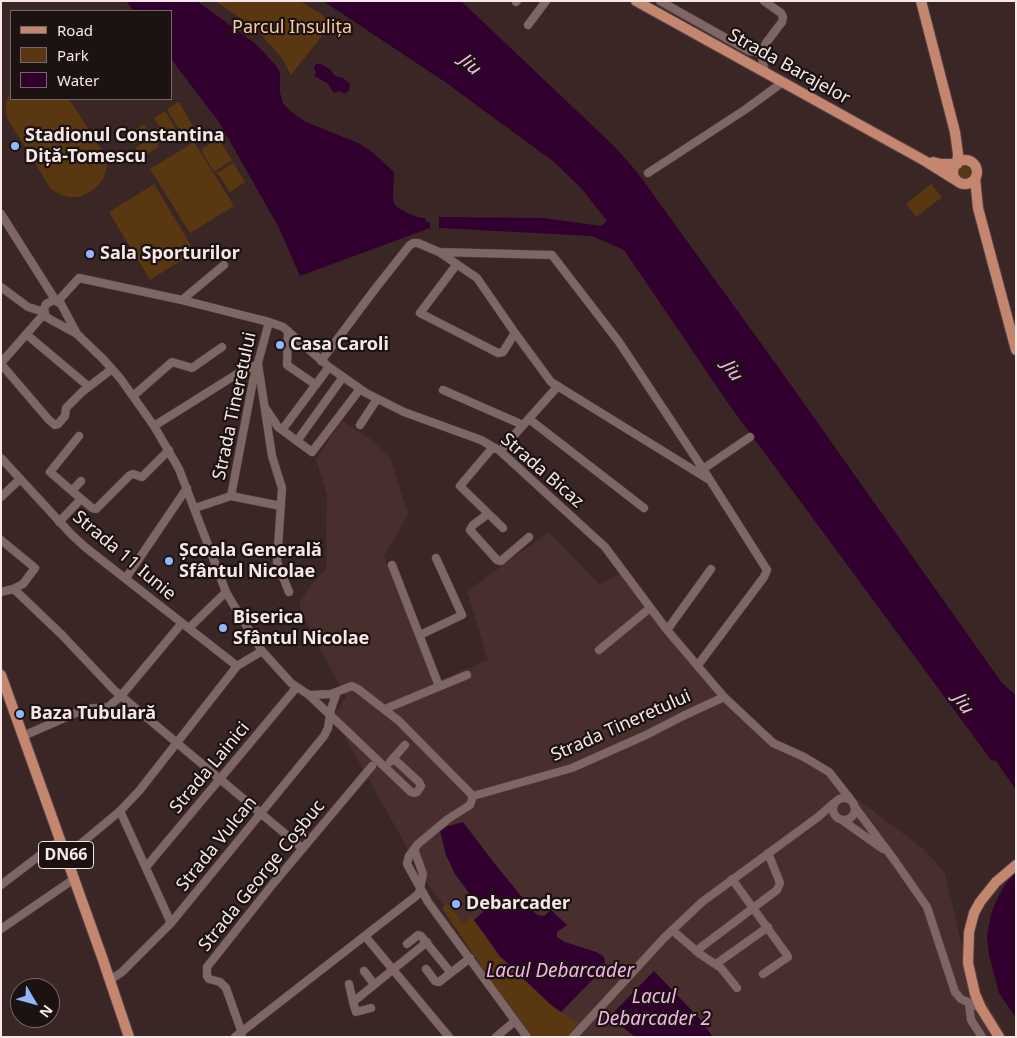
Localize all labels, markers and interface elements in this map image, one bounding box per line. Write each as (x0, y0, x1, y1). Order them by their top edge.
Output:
legend (10, 10, 172, 100)
park label: Parcul Insulița (232, 17, 352, 39)
text: Road (57, 20, 93, 40)
street label: Strada Barajelor (724, 25, 854, 109)
text: Park (57, 45, 89, 65)
water label: Jiu (455, 49, 485, 81)
text: Water (57, 70, 99, 90)
place label: Stadionul Constantina Diță-Tomescu (25, 125, 224, 168)
marker: Stadionul Constantina Diță-Tomescu (9, 140, 21, 152)
place label: Sala Sporturilor (100, 243, 240, 265)
marker: Sala Sporturilor (84, 248, 96, 260)
street label: Strada Tineretului (209, 330, 261, 482)
place label: Casa Caroli (290, 334, 389, 356)
marker: Casa Caroli (274, 339, 286, 351)
water label: Jiu (717, 356, 747, 386)
street label: Strada Bicaz (496, 429, 588, 513)
street label: Strada 11 Iunie (68, 507, 180, 605)
place label: Școala Generală Sfântul Nicolae (179, 540, 322, 582)
marker: Școala Generală Sfântul Nicolae (163, 555, 175, 567)
place label: Biserica Sfântul Nicolae (233, 607, 369, 650)
marker: Biserica Sfântul Nicolae (217, 622, 229, 634)
street label: Strada Tineretului (548, 686, 694, 766)
water label: Jiu (948, 689, 978, 719)
place label: Baza Tubulară (30, 703, 156, 725)
marker: Baza Tubulară (14, 708, 26, 720)
street label: Strada Lainici (166, 718, 254, 818)
street label: Strada Vulcan (172, 792, 262, 896)
street label: Strada George Coșbuc (194, 796, 330, 956)
road number: DN66 (38, 842, 94, 868)
place label: Debarcader (466, 893, 570, 915)
marker: Debarcader (450, 898, 462, 910)
water label: Lacul Debarcader (486, 961, 634, 983)
north arrow (10, 978, 60, 1028)
water label: Lacul Debarcader 2 (597, 987, 711, 1031)
text: N (36, 1001, 58, 1022)

